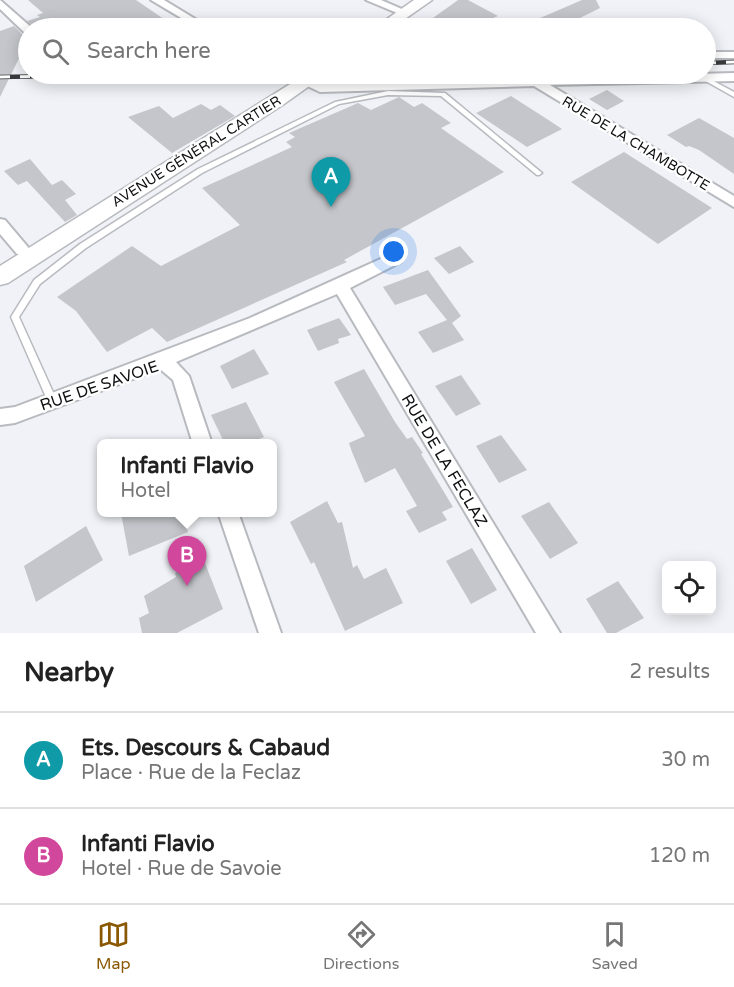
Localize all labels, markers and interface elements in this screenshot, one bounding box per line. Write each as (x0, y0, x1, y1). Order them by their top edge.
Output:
search box (18, 18, 716, 84)
icon: search (39, 35, 72, 68)
text: Search here (87, 38, 211, 64)
street label: AVENUE GÉNÉRAL CARTIER (109, 92, 284, 211)
street label: RUE DE LA CHAMBOTTE (559, 93, 713, 194)
pin: A (312, 158, 350, 207)
your location (379, 237, 408, 266)
street label: RUE DE SAVOIE (37, 356, 161, 416)
street label: RUE DE LA FECLAZ (397, 391, 492, 530)
popup (97, 439, 277, 517)
text: Infanti Flavio (120, 453, 254, 479)
text: Hotel (120, 479, 171, 503)
pin: B (168, 536, 207, 586)
map controls (662, 561, 716, 615)
button: locate (662, 561, 716, 615)
text: Nearby (24, 657, 114, 688)
text: 2 results (630, 660, 710, 684)
text: Ets. Descours & Cabaud (81, 735, 330, 761)
text: A (36, 748, 51, 772)
text: 30 m (661, 748, 710, 772)
text: Place · Rue de la Feclaz (81, 761, 301, 785)
text: Infanti Flavio (81, 831, 215, 857)
text: B (37, 844, 50, 868)
text: 120 m (649, 844, 710, 868)
text: Hotel · Rue de Savoie (81, 857, 282, 881)
tab: Map (96, 918, 131, 974)
tab: Directions (323, 918, 399, 974)
tab: Saved (592, 918, 638, 974)

